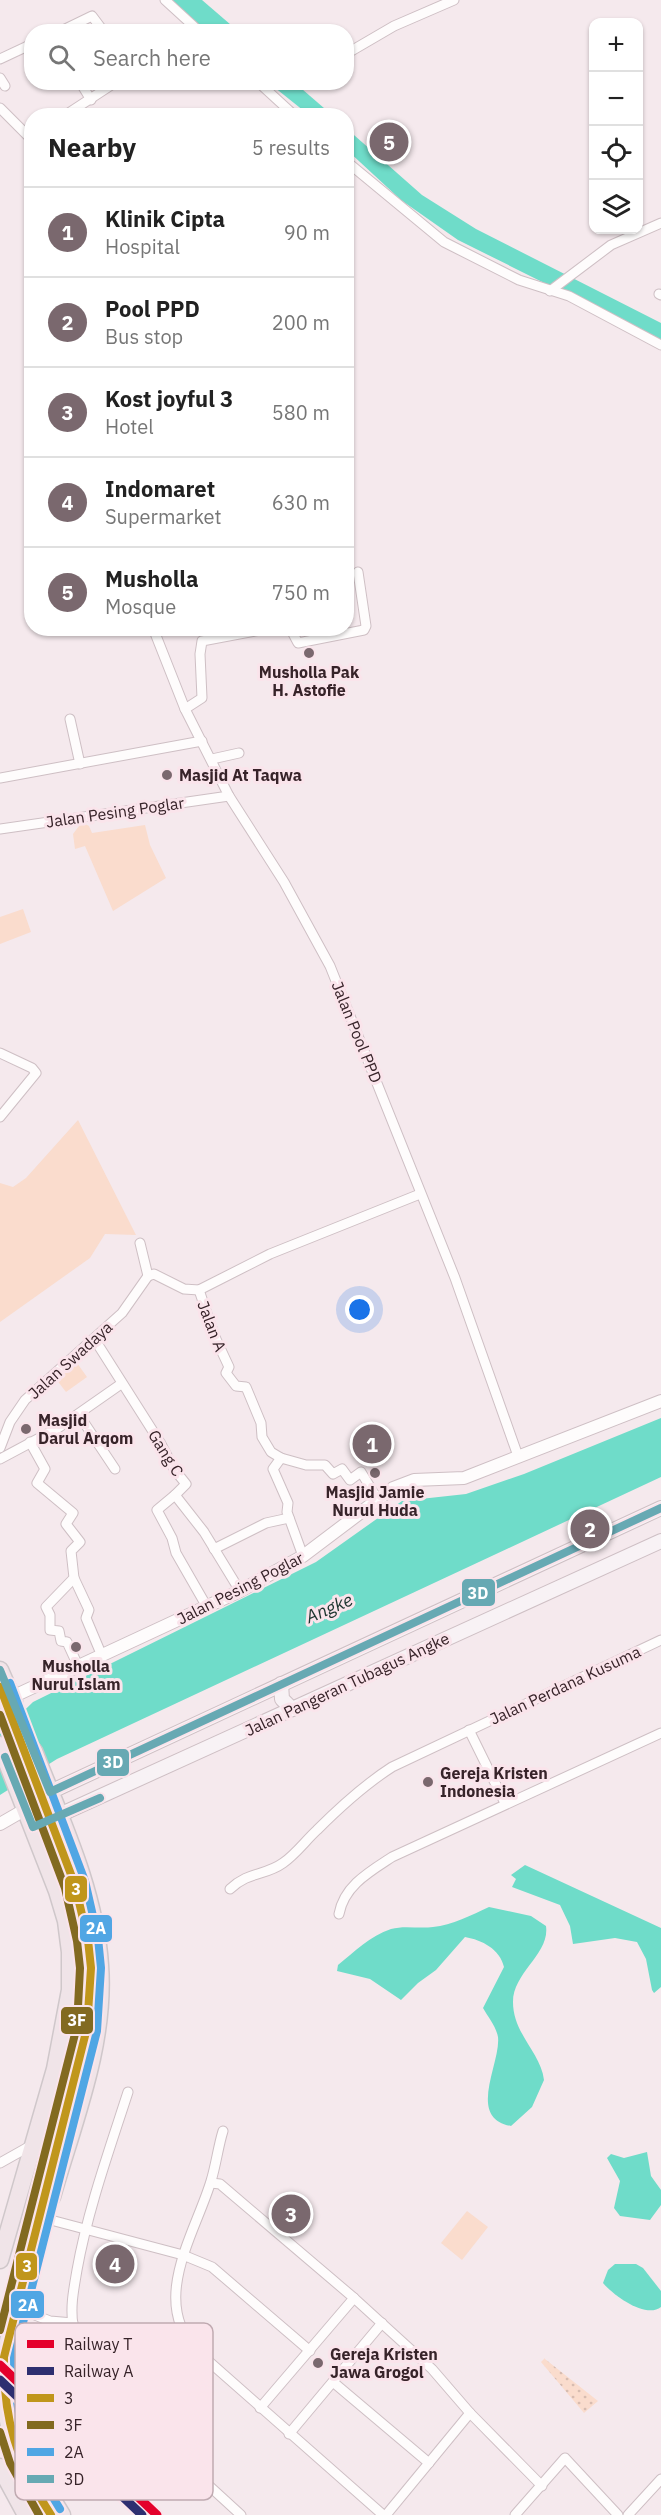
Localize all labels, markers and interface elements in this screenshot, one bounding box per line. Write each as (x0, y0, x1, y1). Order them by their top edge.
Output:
map controls (589, 18, 643, 234)
button: + (589, 18, 643, 72)
search box (24, 24, 354, 90)
icon: search (45, 41, 78, 74)
text: Search here (93, 43, 211, 72)
button: − (589, 72, 643, 126)
pin: 5 (370, 120, 408, 164)
button: locate (589, 126, 643, 180)
text: Nearby (48, 130, 136, 164)
text: 5 results (252, 134, 330, 161)
button: layers (589, 180, 643, 234)
text: Klinik Cipta (105, 204, 225, 233)
text: 1 (62, 219, 74, 246)
text: 90 m (284, 219, 330, 246)
text: Hospital (105, 233, 180, 260)
text: Pool PPD (105, 294, 200, 323)
text: 2 (62, 309, 74, 336)
text: 200 m (272, 309, 330, 336)
text: Bus stop (105, 323, 183, 350)
text: Kost joyful 3 (105, 384, 233, 413)
text: 3 (62, 399, 74, 426)
text: 580 m (272, 399, 330, 426)
text: Hotel (105, 413, 154, 440)
text: Indomaret (105, 474, 215, 503)
text: 4 (62, 489, 74, 516)
text: 630 m (272, 489, 330, 516)
text: Supermarket (105, 503, 222, 530)
text: Musholla (105, 564, 198, 593)
text: 5 (62, 579, 74, 606)
text: 750 m (272, 579, 330, 606)
text: Mosque (105, 593, 176, 620)
marker: Musholla Pak H. Astofie (302, 646, 316, 660)
place label: Musholla Pak H. Astofie (259, 662, 360, 700)
place label: Masjid At Taqwa (179, 765, 302, 785)
marker: Masjid At Taqwa (160, 768, 174, 782)
street label: Jalan Pesing Poglar (45, 792, 185, 832)
street label: Jalan Pool PPD (327, 978, 387, 1086)
your location (345, 1295, 374, 1324)
street label: Jalan A (193, 1298, 231, 1354)
street label: Jalan Swadaya (24, 1317, 117, 1403)
place label: Masjid Darul Arqom (38, 1410, 133, 1448)
marker: Masjid Darul Arqom (19, 1422, 33, 1436)
pin: 1 (352, 1422, 392, 1466)
street label: Gang C (144, 1426, 188, 1480)
marker: Masjid Jamie Nurul Huda (368, 1466, 382, 1480)
place label: Masjid Jamie Nurul Huda (326, 1482, 424, 1520)
pin: 2 (570, 1506, 610, 1552)
street label: Jalan Pesing Poglar (173, 1547, 307, 1629)
line badge: 3D (461, 1578, 496, 1607)
text: 3D (468, 1583, 488, 1603)
water label: Angke (301, 1588, 356, 1628)
street label: Jalan Pangeran Tubagus Angke (242, 1628, 452, 1740)
marker: Musholla Nurul Islam (69, 1640, 83, 1654)
street label: Jalan Perdana Kusuma (486, 1641, 644, 1729)
place label: Musholla Nurul Islam (32, 1656, 120, 1694)
line badge: 3D (96, 1748, 130, 1777)
text: 3D (103, 1752, 123, 1772)
place label: Gereja Kristen Indonesia (440, 1763, 548, 1801)
marker: Gereja Kristen Indonesia (421, 1775, 435, 1789)
line badge: 3 (64, 1875, 88, 1903)
text: 3 (71, 1879, 81, 1899)
line badge: 2A (79, 1914, 113, 1943)
text: 2A (86, 1918, 106, 1938)
line badge: 3F (60, 2006, 94, 2035)
text: 3F (68, 2010, 86, 2030)
pin: 3 (272, 2192, 310, 2236)
pin: 4 (96, 2242, 134, 2286)
line badge: 3 (15, 2252, 38, 2281)
text: 3 (22, 2256, 32, 2276)
line badge: 2A (10, 2290, 45, 2319)
text: 2A (18, 2295, 38, 2315)
legend (15, 2323, 213, 2500)
text: Railway T (64, 2334, 132, 2354)
place label: Gereja Kristen Jawa Grogol (330, 2344, 438, 2382)
marker: Gereja Kristen Jawa Grogol (311, 2356, 325, 2370)
text: Railway A (64, 2361, 134, 2381)
text: 3 (64, 2388, 74, 2408)
text: 3F (64, 2415, 83, 2435)
text: 2A (64, 2442, 84, 2462)
text: 3D (64, 2469, 84, 2489)

